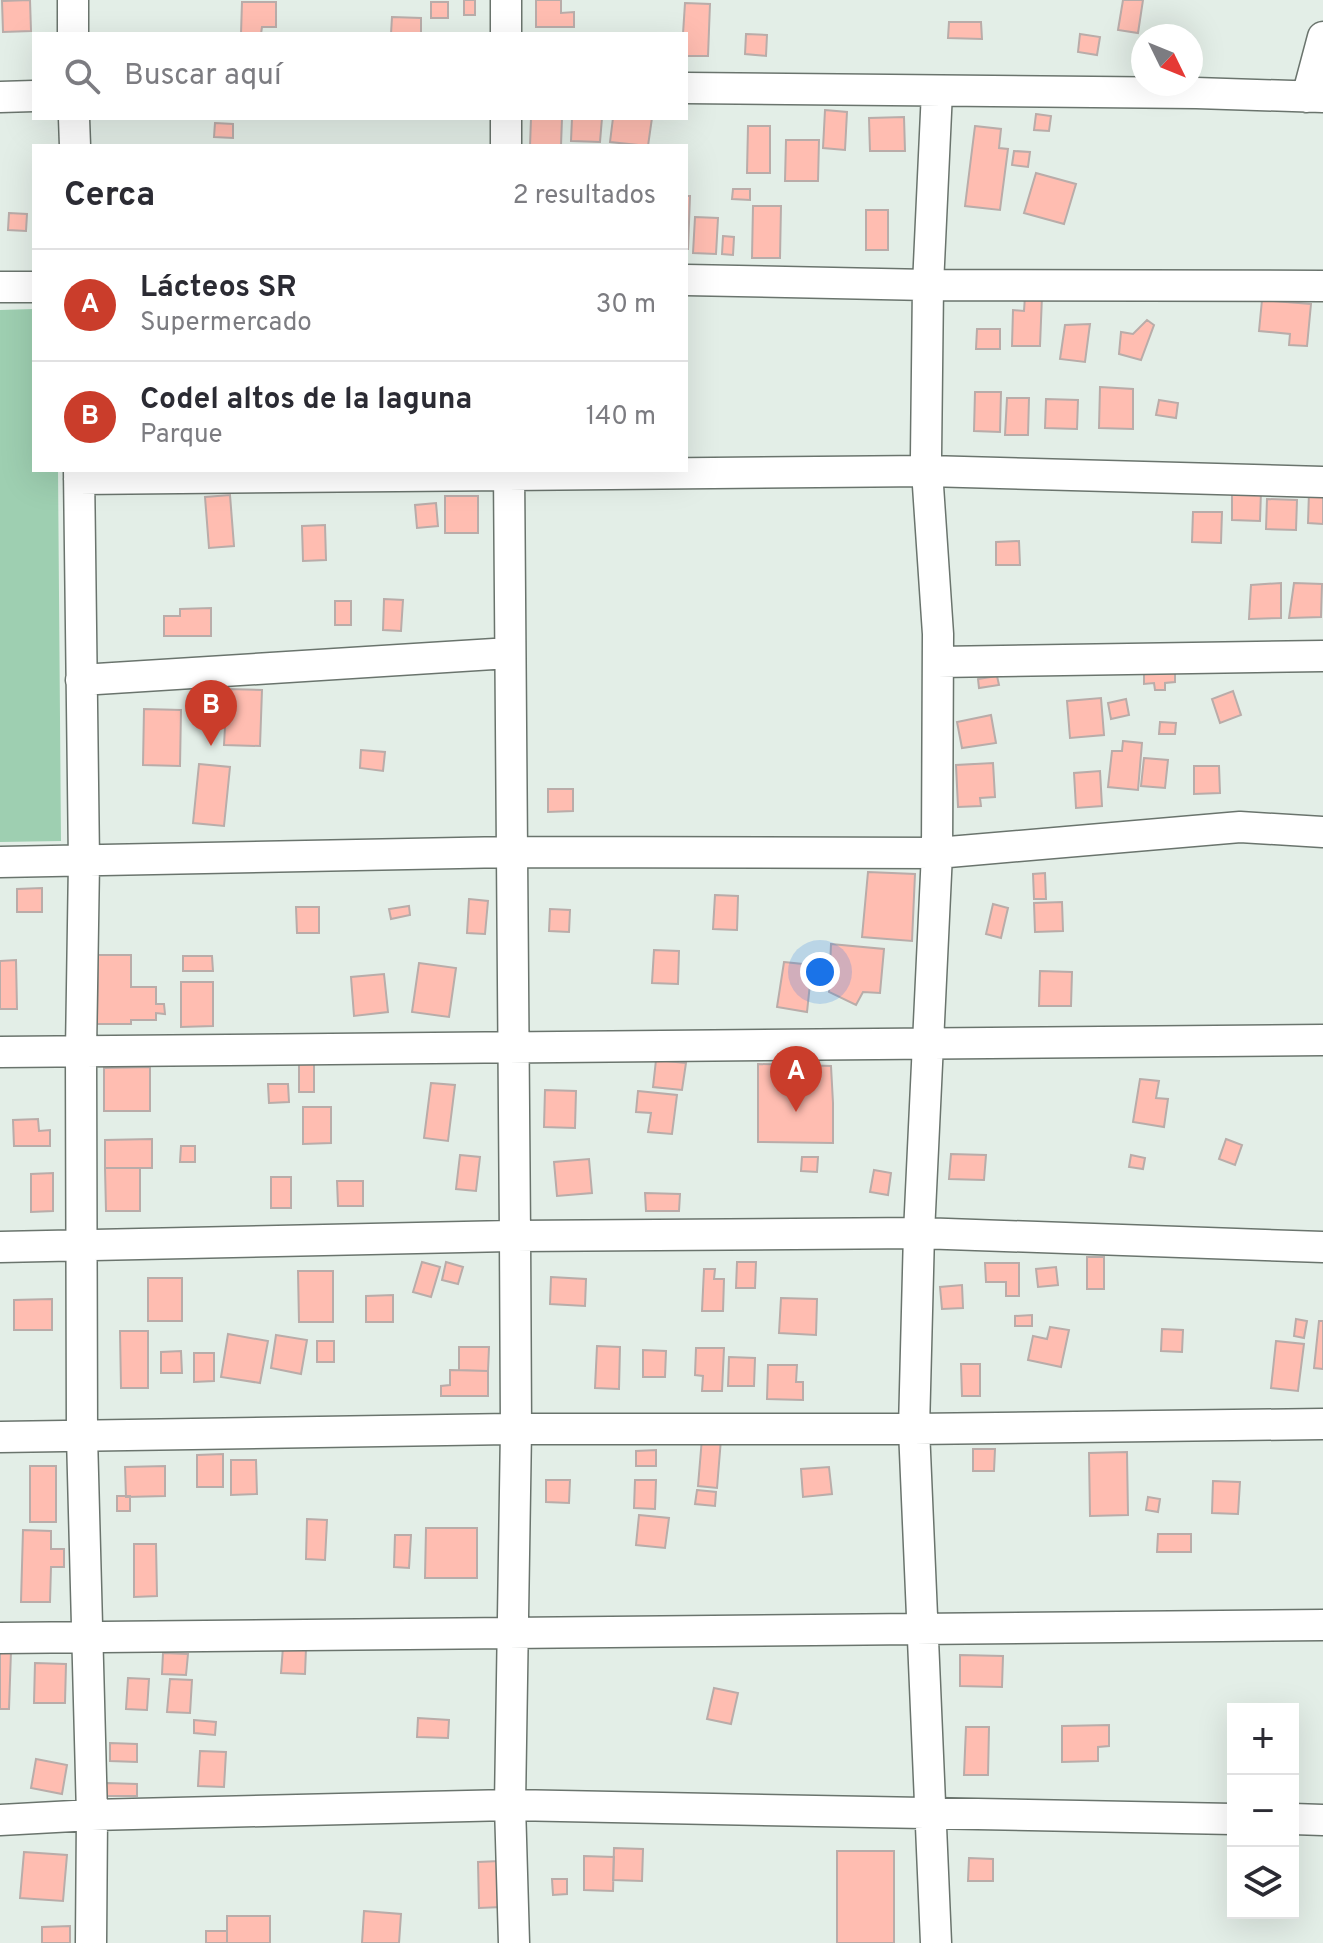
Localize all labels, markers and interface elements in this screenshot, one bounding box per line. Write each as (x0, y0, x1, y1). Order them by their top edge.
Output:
north arrow (1131, 24, 1203, 96)
search box (32, 32, 688, 120)
icon: search (60, 54, 104, 98)
text: Buscar aquí (124, 58, 282, 95)
text: Cerca (64, 175, 155, 218)
text: 2 resultados (513, 180, 656, 213)
text: Lácteos SR (140, 270, 297, 307)
text: A (81, 289, 99, 322)
text: 30 m (596, 289, 656, 322)
text: Supermercado (140, 307, 312, 340)
text: Codel altos de la laguna (140, 382, 472, 419)
text: B (81, 401, 99, 434)
text: 140 m (586, 401, 656, 434)
text: Parque (140, 419, 222, 452)
pin: B (185, 680, 237, 746)
your location (800, 952, 840, 992)
pin: A (770, 1046, 822, 1112)
map controls (1227, 1703, 1299, 1919)
button: + (1227, 1703, 1299, 1775)
button: − (1227, 1775, 1299, 1847)
button: layers (1227, 1847, 1299, 1919)

